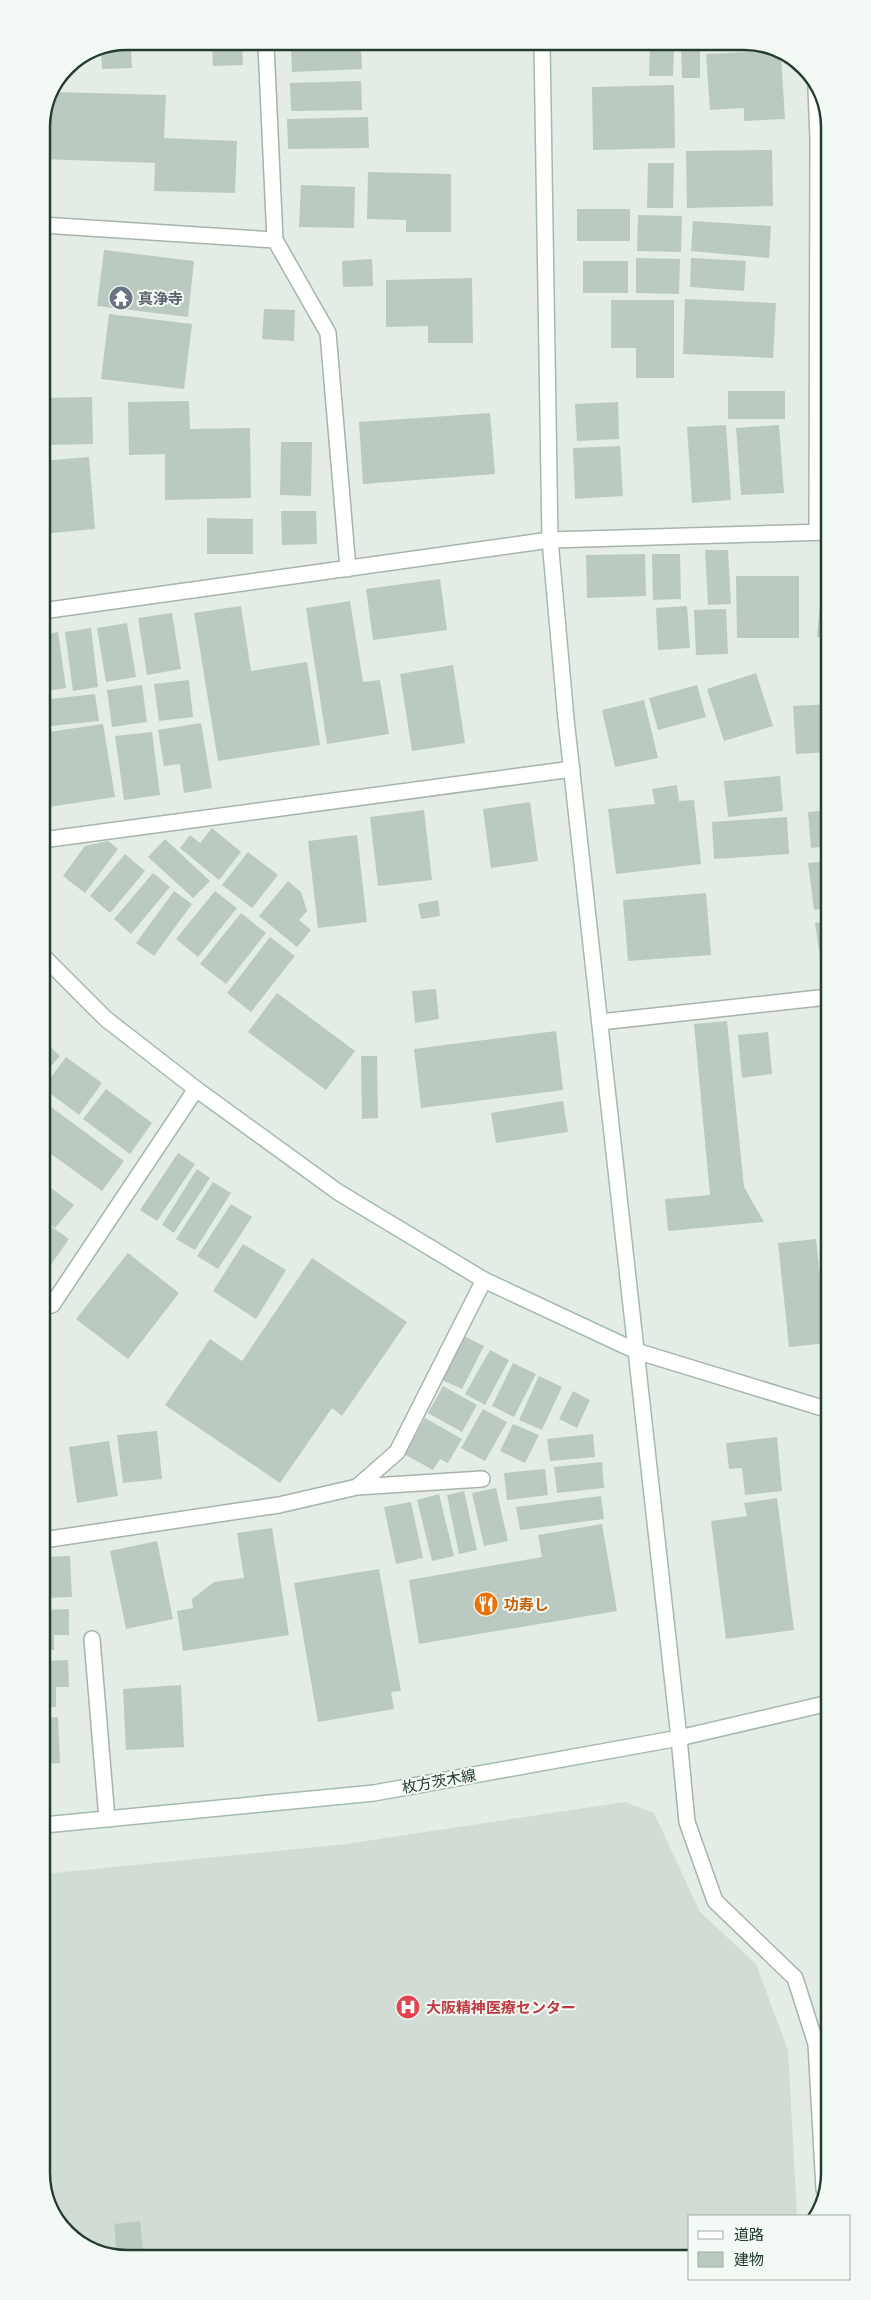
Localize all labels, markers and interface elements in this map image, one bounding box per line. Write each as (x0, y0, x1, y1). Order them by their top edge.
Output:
temple icon: 真浄寺 (108, 285, 134, 311)
place label: 真浄寺 (138, 289, 183, 308)
restaurant icon: 功寿し (473, 1591, 499, 1617)
place label: 功寿し (504, 1595, 549, 1614)
street label: 枚方茨木線 (400, 1765, 478, 1797)
hospital icon: 大阪精神医療センター (395, 1994, 421, 2020)
place label: 大阪精神医療センター (426, 1998, 576, 2017)
legend (688, 2215, 851, 2280)
text: 道路 (734, 2225, 764, 2244)
text: 建物 (734, 2250, 764, 2269)

